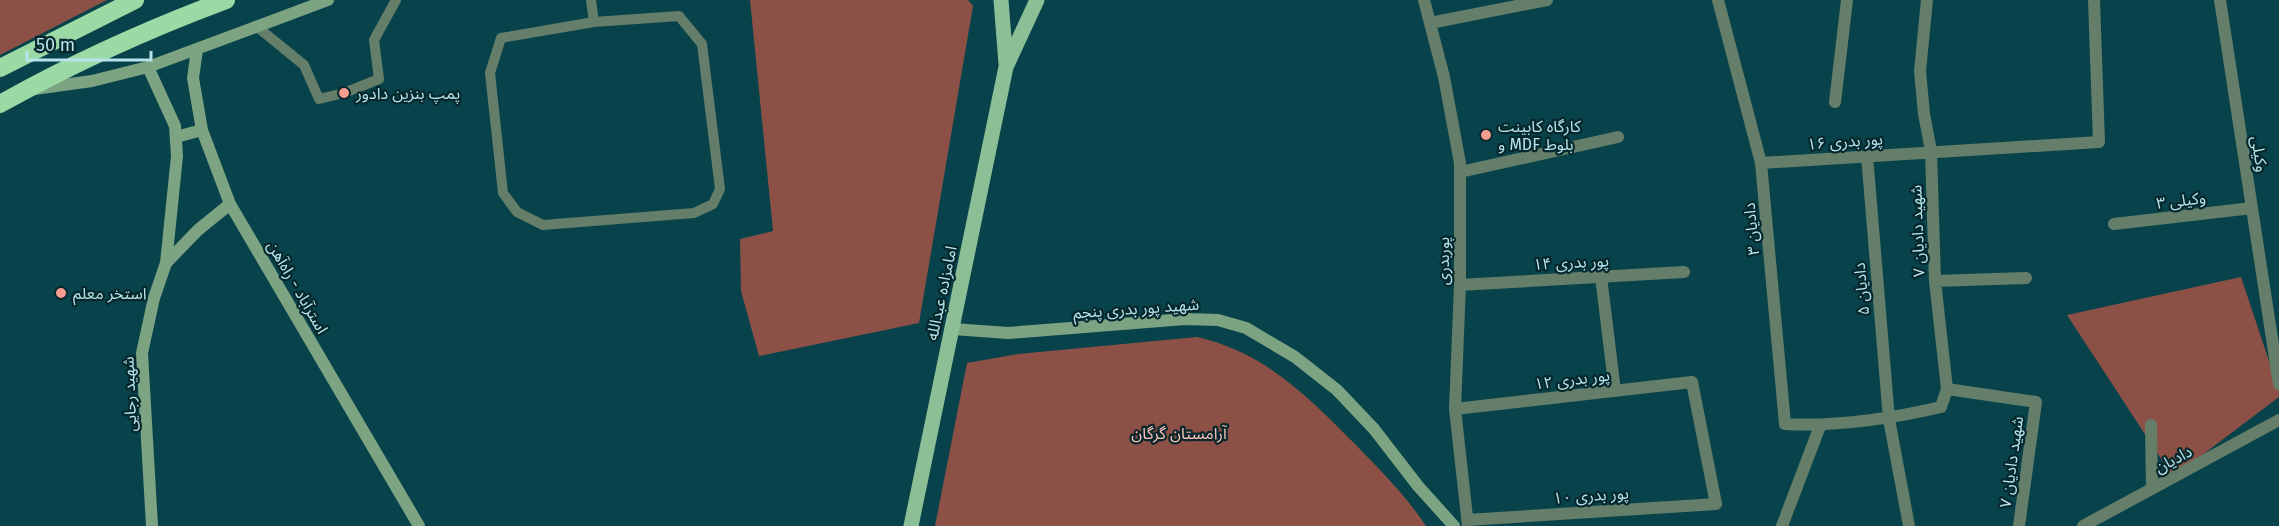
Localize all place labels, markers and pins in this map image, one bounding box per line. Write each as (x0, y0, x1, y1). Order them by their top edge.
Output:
place label: پمپ بنزین دادور (355, 84, 460, 104)
marker: پمپ بنزین دادور (337, 86, 351, 100)
place label: کارگاه کابینت و MDF بلوط (1498, 117, 1581, 154)
marker: کارگاه کابینت و MDF بلوط (1479, 128, 1493, 142)
place label: استخر معلم (73, 284, 147, 306)
marker: استخر معلم (54, 286, 68, 300)

